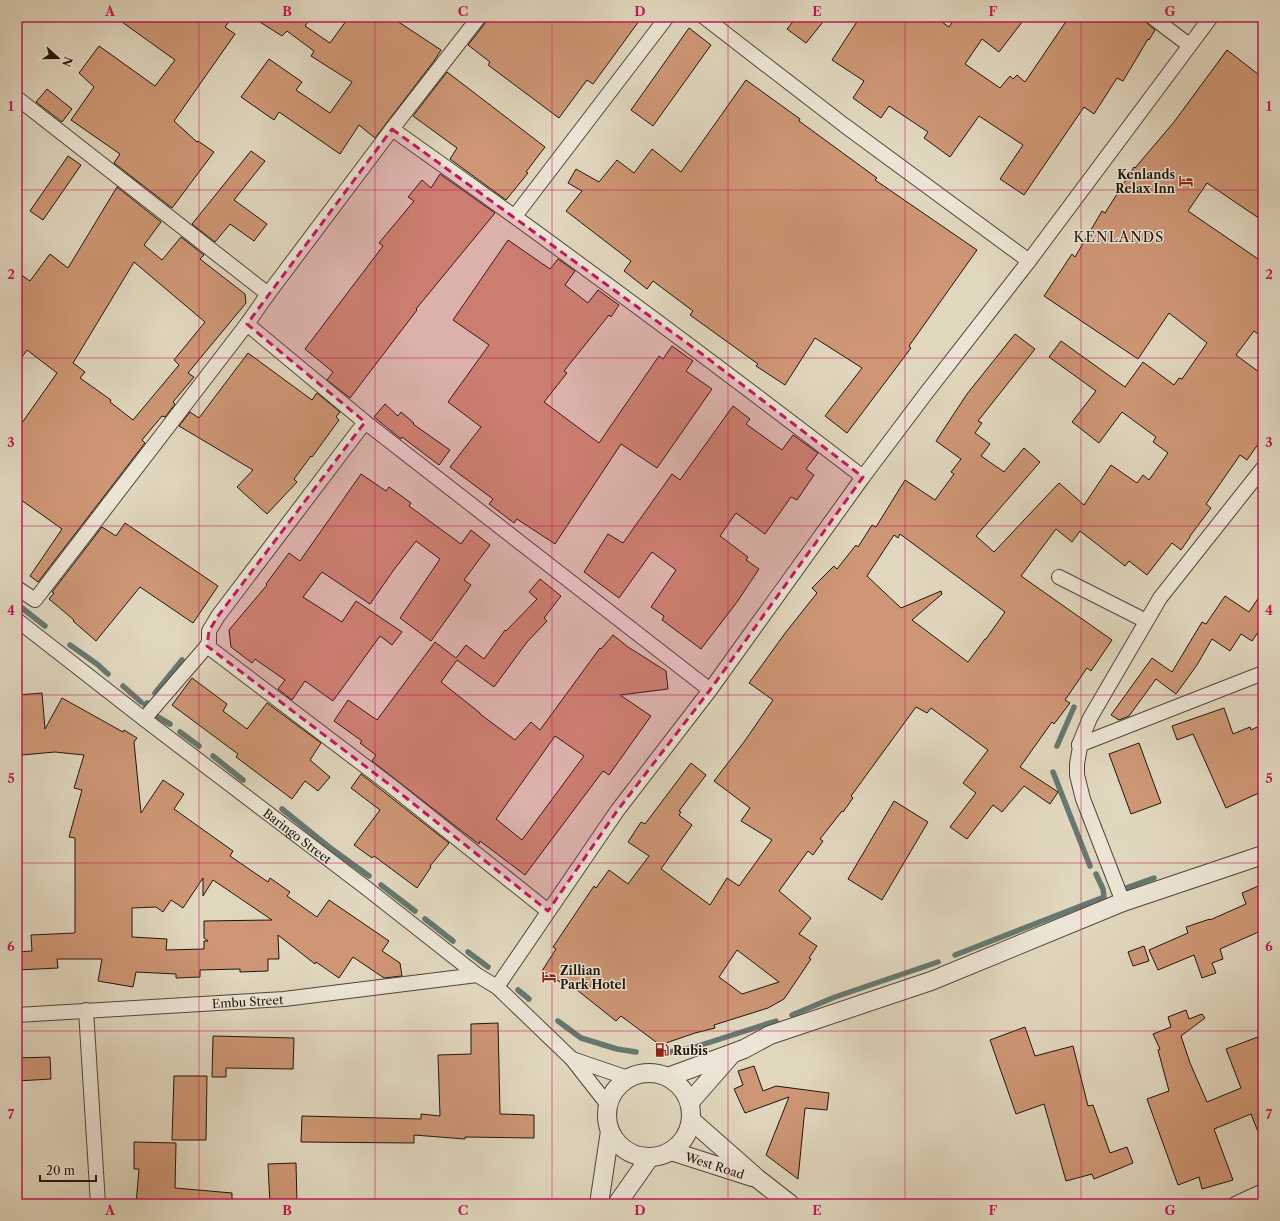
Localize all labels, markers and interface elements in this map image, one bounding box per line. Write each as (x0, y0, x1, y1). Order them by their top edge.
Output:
text: A (104, 3, 116, 19)
text: B (282, 3, 292, 19)
text: C (458, 3, 468, 19)
text: D (634, 3, 646, 19)
text: E (812, 3, 822, 19)
text: F (989, 3, 998, 19)
text: G (1164, 3, 1176, 19)
north arrow (38, 38, 78, 78)
text: N (59, 55, 76, 69)
text: 1 (8, 98, 14, 114)
text: 1 (1266, 98, 1272, 114)
place label: Kenlands Relax Inn (1115, 167, 1176, 196)
hotel icon: Kenlands Relax Inn (1178, 173, 1194, 189)
district label: KENLANDS (1074, 228, 1164, 246)
text: 2 (7, 266, 15, 282)
text: 2 (1265, 266, 1273, 282)
text: 3 (7, 434, 15, 450)
text: 3 (1265, 434, 1273, 450)
text: 4 (7, 602, 15, 618)
text: 4 (1265, 602, 1273, 618)
text: 5 (7, 770, 15, 786)
text: 5 (1265, 770, 1273, 786)
street label: Baringo Street (260, 805, 335, 867)
text: 6 (7, 938, 15, 954)
text: 6 (1265, 938, 1273, 954)
place label: Zillian Park Hotel (560, 963, 626, 992)
hotel icon: Zillian Park Hotel (541, 969, 557, 985)
street label: Embu Street (211, 992, 284, 1011)
fuel station icon: Rubis (654, 1042, 670, 1058)
place label: Rubis (673, 1043, 708, 1058)
text: 7 (8, 1106, 15, 1122)
text: 7 (1266, 1106, 1273, 1122)
street label: West Road (682, 1148, 747, 1182)
scale bar (40, 1157, 96, 1183)
text: 20 m (46, 1163, 75, 1178)
text: A (104, 1202, 116, 1218)
text: B (282, 1202, 292, 1218)
text: C (458, 1202, 468, 1218)
text: D (634, 1202, 646, 1218)
text: E (812, 1202, 822, 1218)
text: F (989, 1202, 998, 1218)
text: G (1164, 1202, 1176, 1218)

